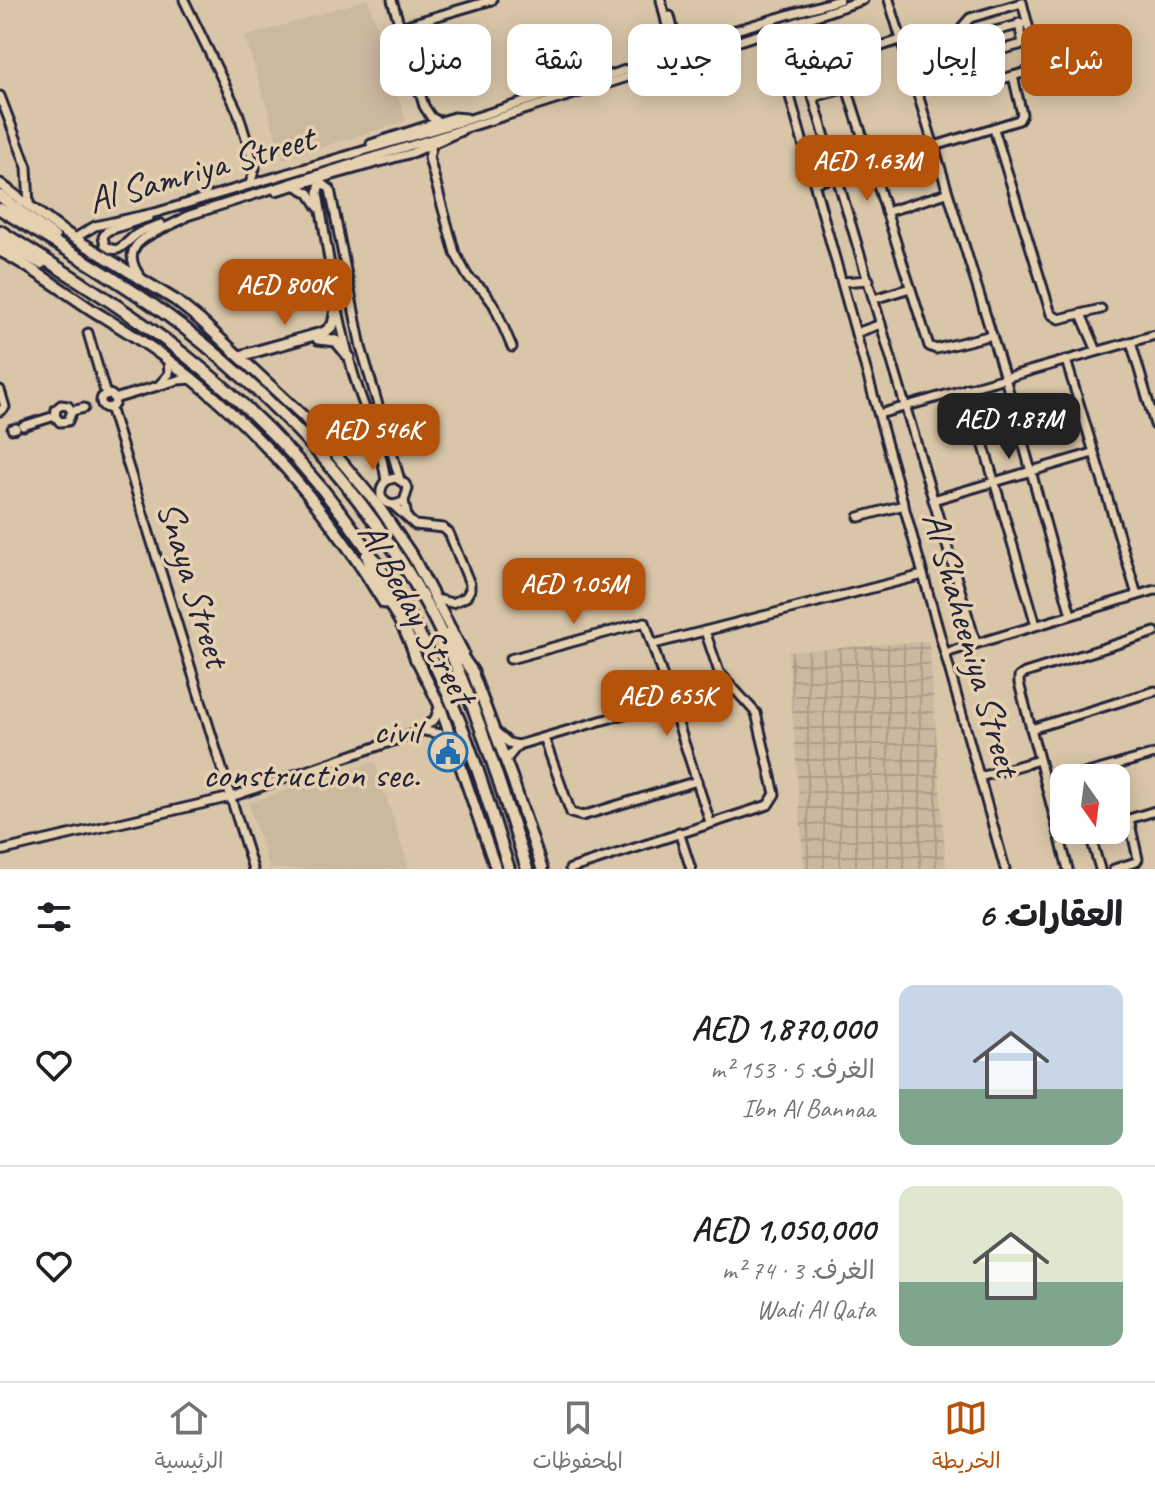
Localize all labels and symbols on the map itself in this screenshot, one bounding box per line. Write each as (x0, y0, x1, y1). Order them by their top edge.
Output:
street label: Al Samriya Street (82, 113, 323, 224)
pin: AED 1.63M (775, 135, 959, 203)
pin: AED 800K (202, 259, 368, 327)
pin: AED 1.87M (917, 393, 1101, 461)
pin: AED 546K (290, 404, 456, 472)
street label: Snaya Street (147, 495, 242, 676)
street label: Al Shaheeniya Street (912, 507, 1033, 785)
street label: Al Beday Street (348, 514, 489, 717)
pin: AED 1.05M (482, 558, 666, 626)
pin: AED 655K (584, 670, 750, 738)
place label: civil construction sec. (203, 707, 427, 798)
public building icon: civil construction sec. (427, 731, 469, 773)
north arrow (1050, 764, 1130, 844)

